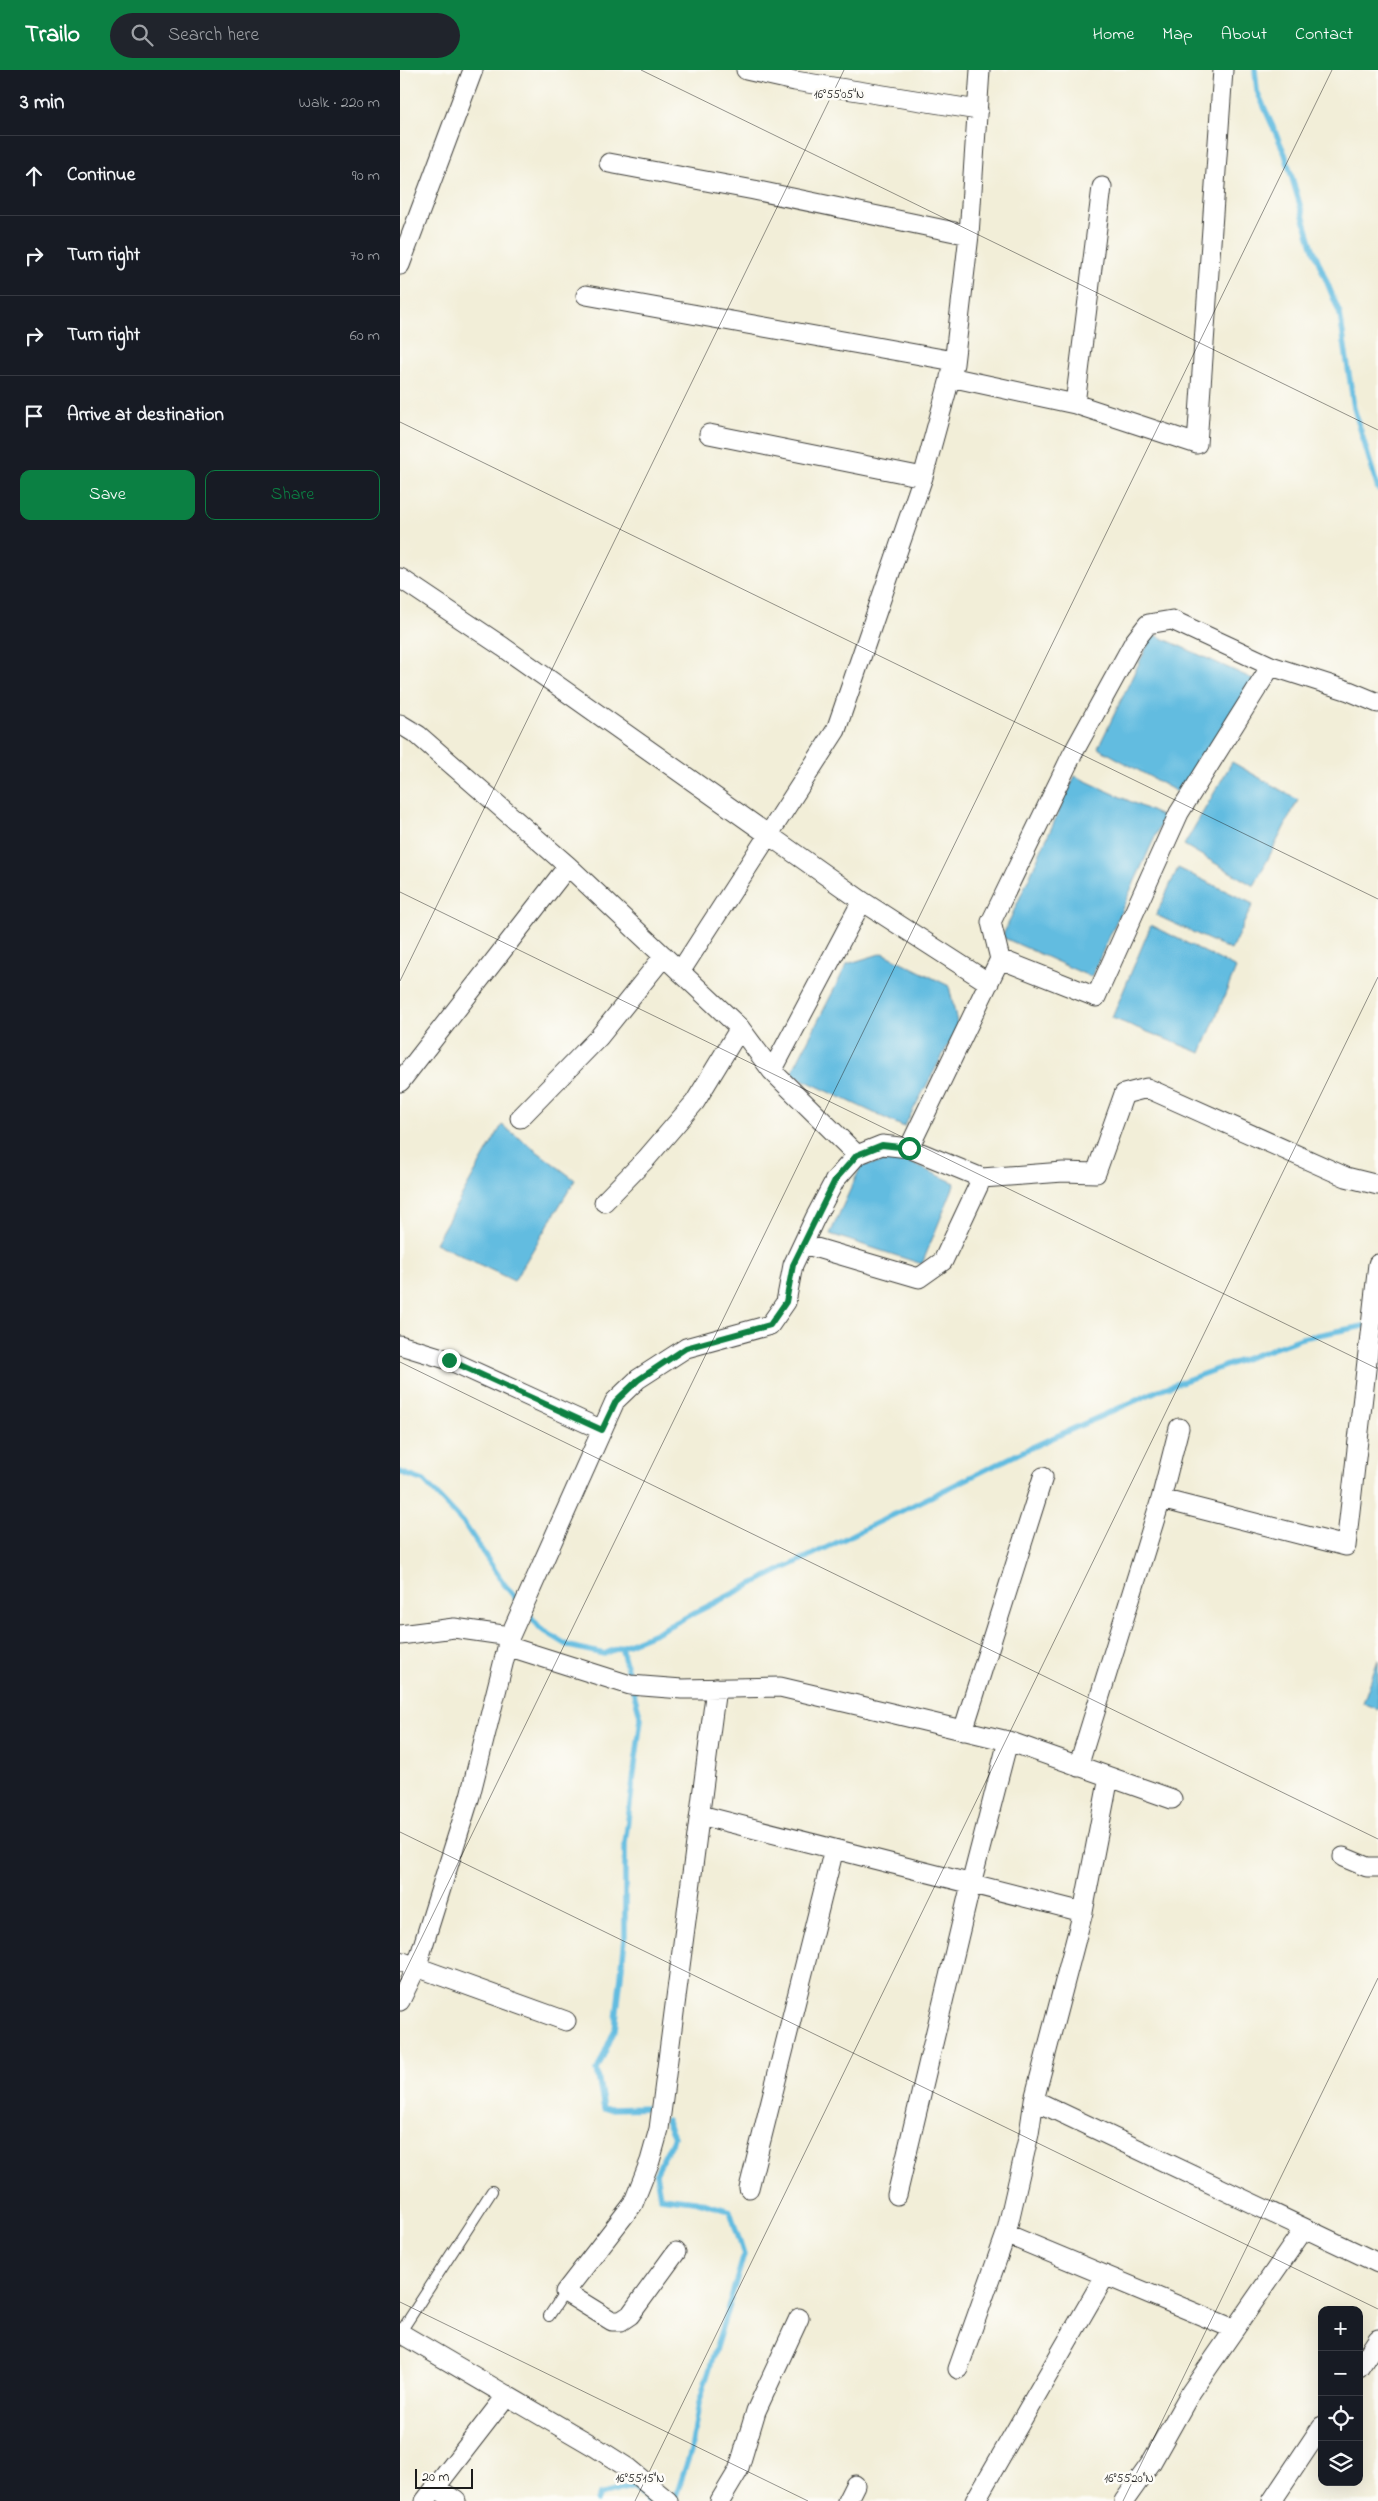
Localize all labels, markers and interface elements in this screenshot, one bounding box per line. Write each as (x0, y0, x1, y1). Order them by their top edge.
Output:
search box (110, 13, 460, 58)
text: Trailo (25, 18, 80, 53)
icon: search (128, 21, 156, 49)
text: Search here (168, 22, 259, 49)
text: Home (1093, 22, 1134, 48)
text: Map (1162, 22, 1193, 48)
text: About (1221, 22, 1267, 48)
text: Contact (1295, 22, 1353, 48)
text: 16°55'05"N (814, 86, 864, 104)
text: 3 min (20, 88, 64, 118)
text: Walk · 220 m (299, 91, 380, 115)
icon: ahead (20, 162, 48, 190)
text: Continue (67, 162, 135, 189)
text: 90 m (352, 164, 380, 188)
icon: right (20, 242, 48, 270)
text: Turn right (67, 242, 140, 269)
text: 70 m (350, 244, 380, 268)
icon: right (20, 322, 48, 350)
text: Turn right (67, 322, 140, 349)
text: 60 m (350, 324, 380, 348)
icon: arrive (20, 402, 48, 430)
text: Arrive at destination (67, 402, 224, 429)
button: Save (20, 470, 195, 520)
button: Share (205, 470, 380, 520)
route start (898, 1137, 921, 1160)
route end (438, 1349, 461, 1372)
map controls (1318, 2306, 1363, 2486)
button: + (1318, 2306, 1363, 2351)
button: − (1318, 2351, 1363, 2396)
button: locate (1318, 2396, 1363, 2441)
button: layers (1318, 2441, 1363, 2486)
scale bar (415, 2466, 472, 2489)
text: 20 m (422, 2467, 449, 2488)
text: 16°55'15"N (616, 2470, 664, 2488)
text: 16°55'20"N (1104, 2470, 1154, 2488)

